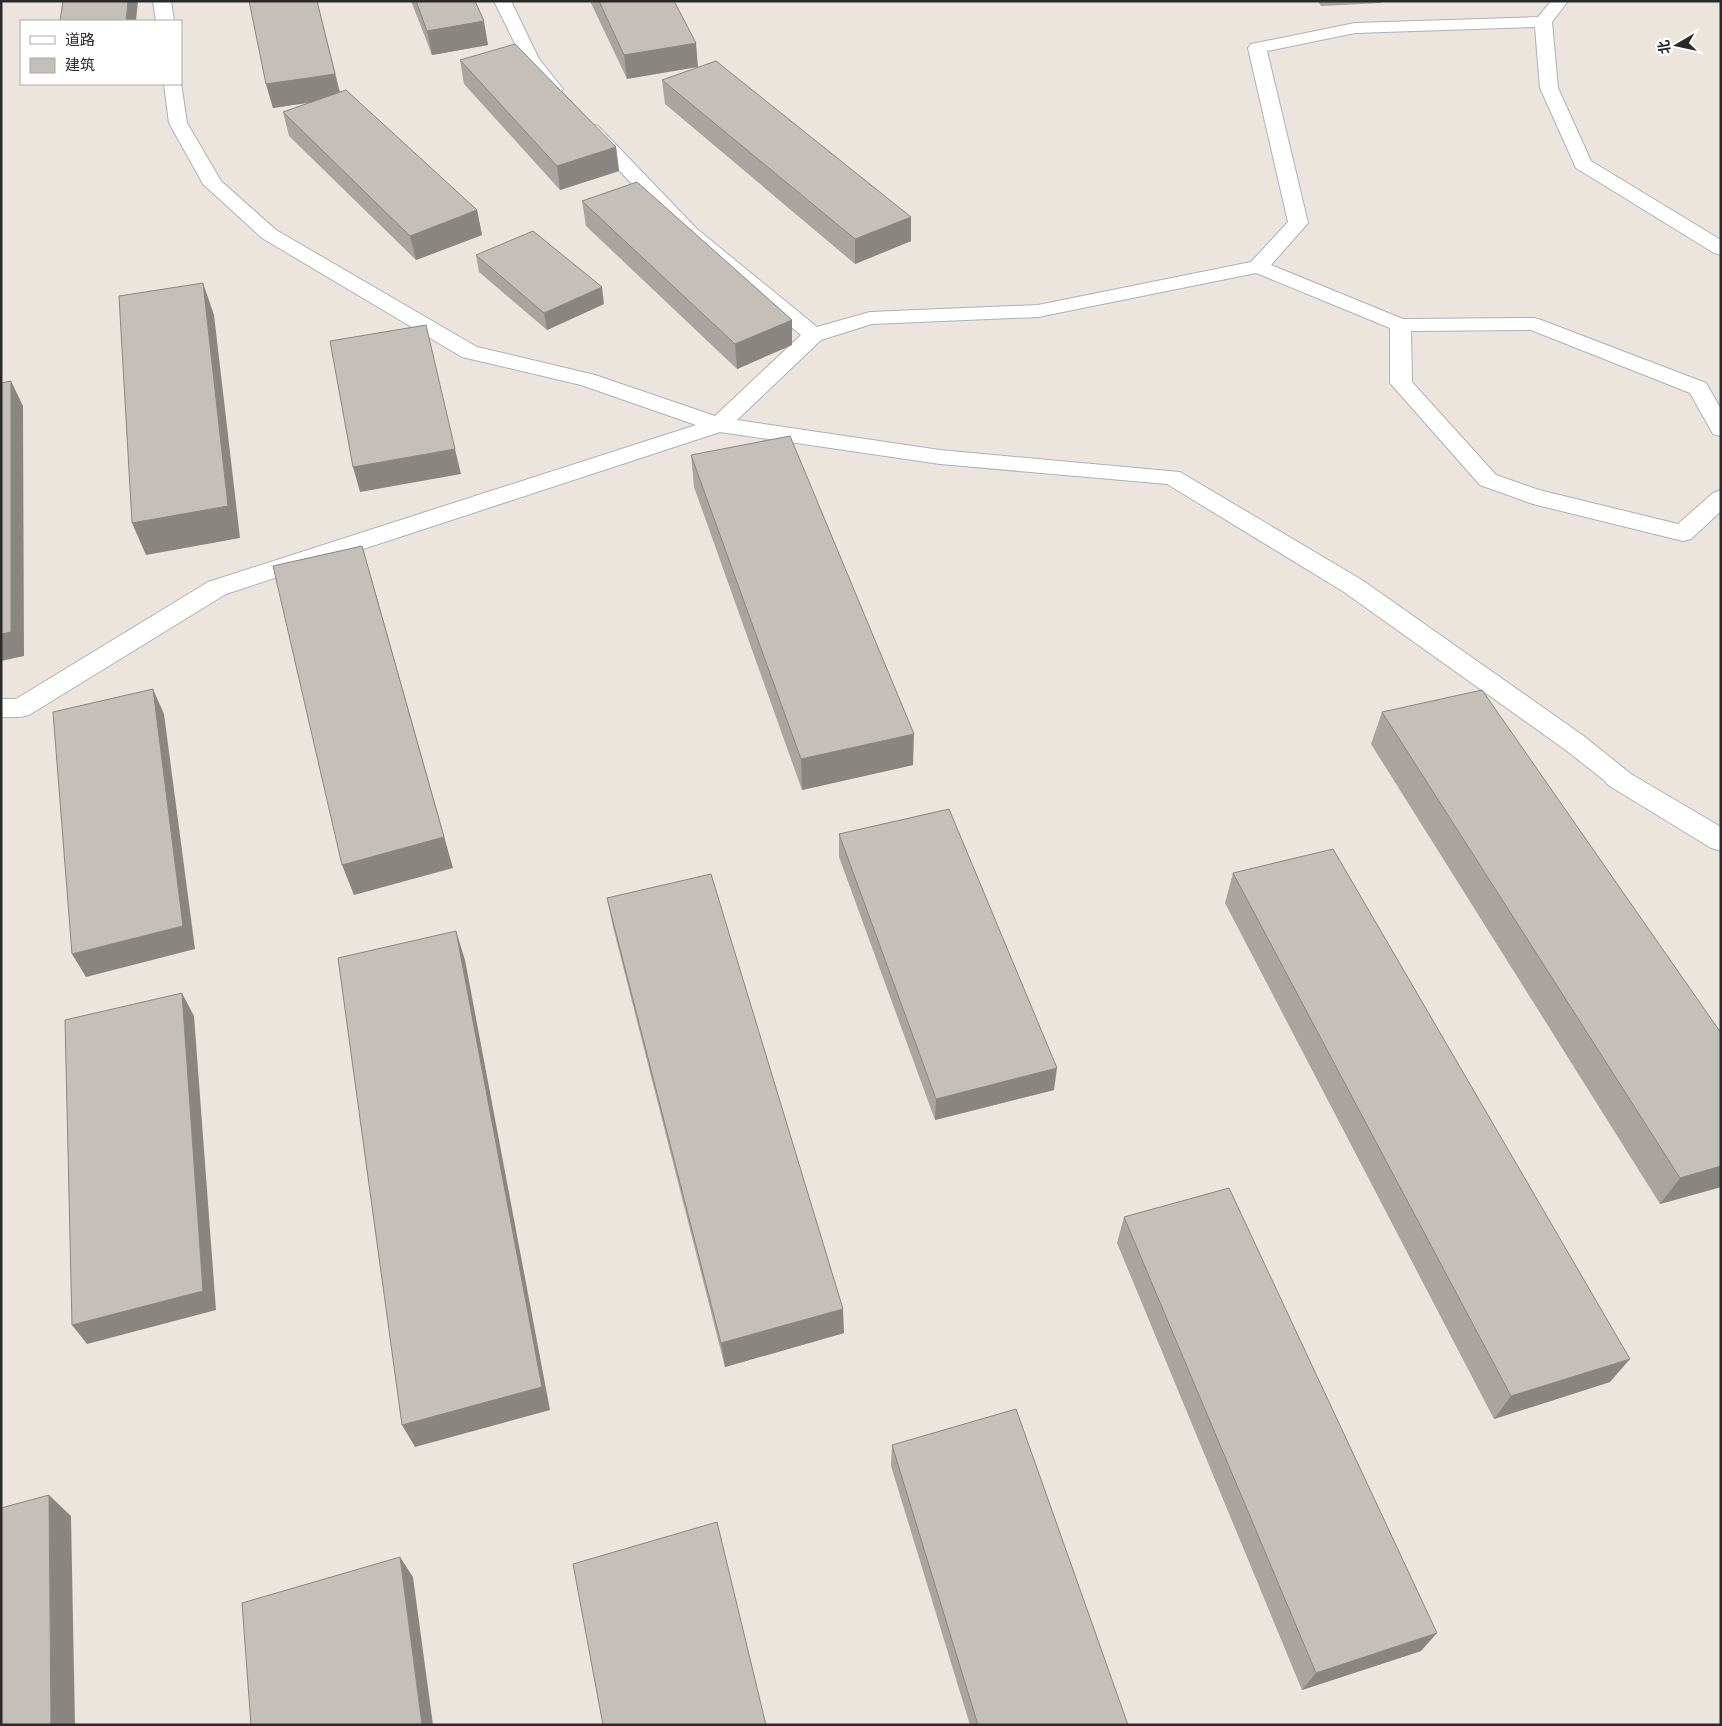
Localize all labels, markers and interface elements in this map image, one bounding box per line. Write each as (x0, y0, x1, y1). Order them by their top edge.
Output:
legend (20, 20, 182, 85)
north arrow (1652, 20, 1702, 70)
text: 道路 (65, 30, 95, 48)
text: 北 (1654, 39, 1673, 55)
text: 建筑 (65, 55, 95, 73)

